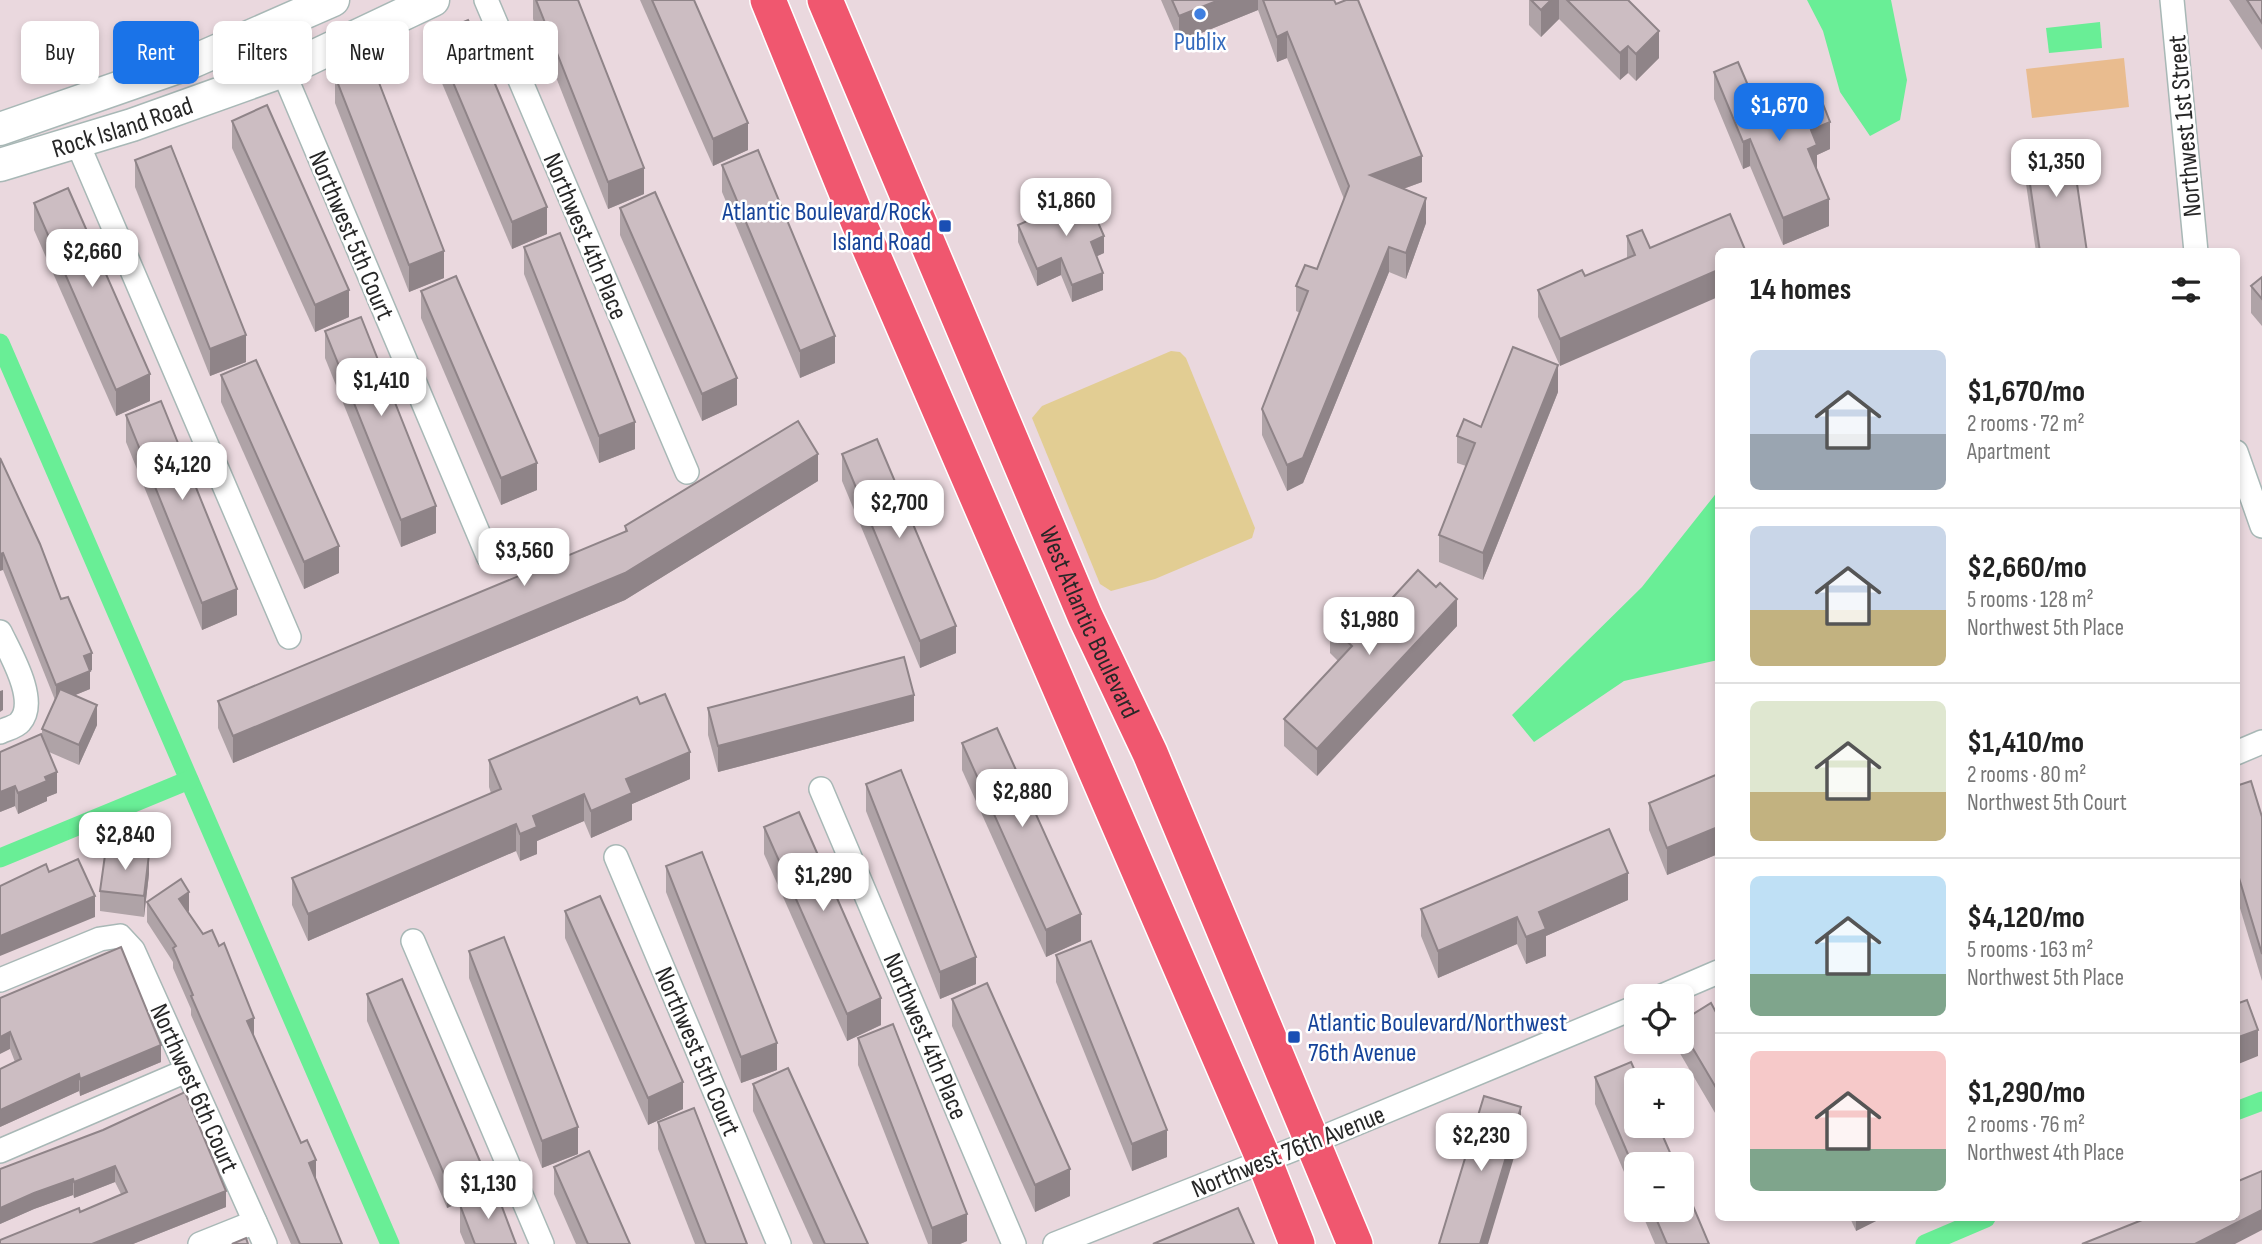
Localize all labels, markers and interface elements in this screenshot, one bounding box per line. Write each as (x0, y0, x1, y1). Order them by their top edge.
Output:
marker: Publix (1192, 6, 1208, 22)
chip: Buy (21, 21, 99, 84)
chip: Rent (113, 21, 199, 84)
chip: Filters (213, 21, 312, 84)
chip: New (326, 21, 409, 84)
chip: Apartment (423, 21, 558, 84)
place label: Publix (1174, 27, 1227, 58)
street label: Northwest 1st Street (2162, 34, 2209, 218)
pin: $1,670 (1722, 83, 1836, 143)
street label: Rock Island Road (49, 91, 197, 165)
text: $1,670 (1750, 92, 1808, 120)
pin: $1,350 (1999, 140, 2113, 199)
street label: Northwest 5th Court (301, 146, 400, 325)
text: $1,350 (2027, 148, 2085, 176)
street label: Northwest 4th Place (536, 149, 634, 324)
pin: $1,860 (1009, 178, 1123, 238)
text: $1,860 (1036, 187, 1096, 215)
place label: Atlantic Boulevard/Rock Island Road (721, 197, 931, 258)
marker: Atlantic Boulevard/Rock Island Road (937, 218, 953, 234)
pin: $2,660 (35, 230, 149, 289)
text: $2,660 (62, 238, 122, 266)
icon: filters (2167, 271, 2205, 309)
text: 14 homes (1750, 272, 1851, 308)
pin: $1,410 (324, 358, 438, 418)
text: $1,410 (352, 367, 410, 395)
text: $1,670/mo (1967, 374, 2085, 410)
icon: home (1806, 378, 1890, 462)
text: 2 rooms · 72 m² (1967, 410, 2085, 438)
text: Apartment (1967, 438, 2051, 466)
pin: $4,120 (125, 442, 239, 502)
text: $4,120 (153, 451, 211, 479)
pin: $2,700 (842, 480, 956, 540)
text: $2,700 (870, 489, 928, 517)
street label: West Atlantic Boulevard (1032, 522, 1145, 723)
pin: $3,560 (467, 528, 581, 588)
text: $3,560 (494, 537, 554, 565)
text: $2,660/mo (1967, 550, 2087, 586)
icon: home (1806, 554, 1890, 638)
text: 5 rooms · 128 m² (1967, 586, 2094, 614)
pin: $1,980 (1312, 598, 1426, 657)
text: $1,980 (1339, 606, 1399, 634)
text: Northwest 5th Place (1967, 614, 2124, 642)
text: $1,410/mo (1967, 725, 2084, 761)
icon: home (1806, 729, 1890, 813)
text: 2 rooms · 80 m² (1967, 761, 2086, 789)
pin: $2,880 (965, 770, 1079, 829)
text: $2,880 (992, 778, 1052, 806)
text: Northwest 5th Court (1967, 789, 2127, 817)
pin: $2,840 (68, 812, 182, 872)
text: $2,840 (95, 821, 155, 849)
pin: $1,290 (766, 853, 880, 913)
text: $1,290 (794, 862, 852, 890)
text: $4,120/mo (1967, 900, 2085, 936)
icon: home (1806, 904, 1890, 988)
text: 5 rooms · 163 m² (1967, 936, 2093, 964)
street label: Northwest 4th Place (876, 949, 974, 1124)
street label: Northwest 5th Court (647, 962, 746, 1141)
text: Northwest 5th Place (1967, 964, 2124, 992)
map controls (1624, 984, 1694, 1222)
button: locate (1624, 984, 1694, 1054)
street label: Northwest 6th Court (143, 999, 245, 1178)
place label: Atlantic Boulevard/Northwest 76th Avenue (1307, 1008, 1567, 1069)
marker: Atlantic Boulevard/Northwest 76th Avenue (1286, 1029, 1302, 1045)
button: + (1624, 1068, 1694, 1138)
text: $1,290/mo (1967, 1075, 2085, 1111)
icon: home (1806, 1079, 1890, 1163)
street label: Northwest 76th Avenue (1187, 1099, 1390, 1205)
text: 2 rooms · 76 m² (1967, 1111, 2085, 1139)
pin: $2,230 (1424, 1114, 1538, 1173)
text: $2,230 (1452, 1122, 1510, 1150)
text: Northwest 4th Place (1967, 1139, 2124, 1167)
button: − (1624, 1152, 1694, 1222)
pin: $1,130 (431, 1162, 545, 1221)
text: $1,130 (460, 1170, 517, 1198)

